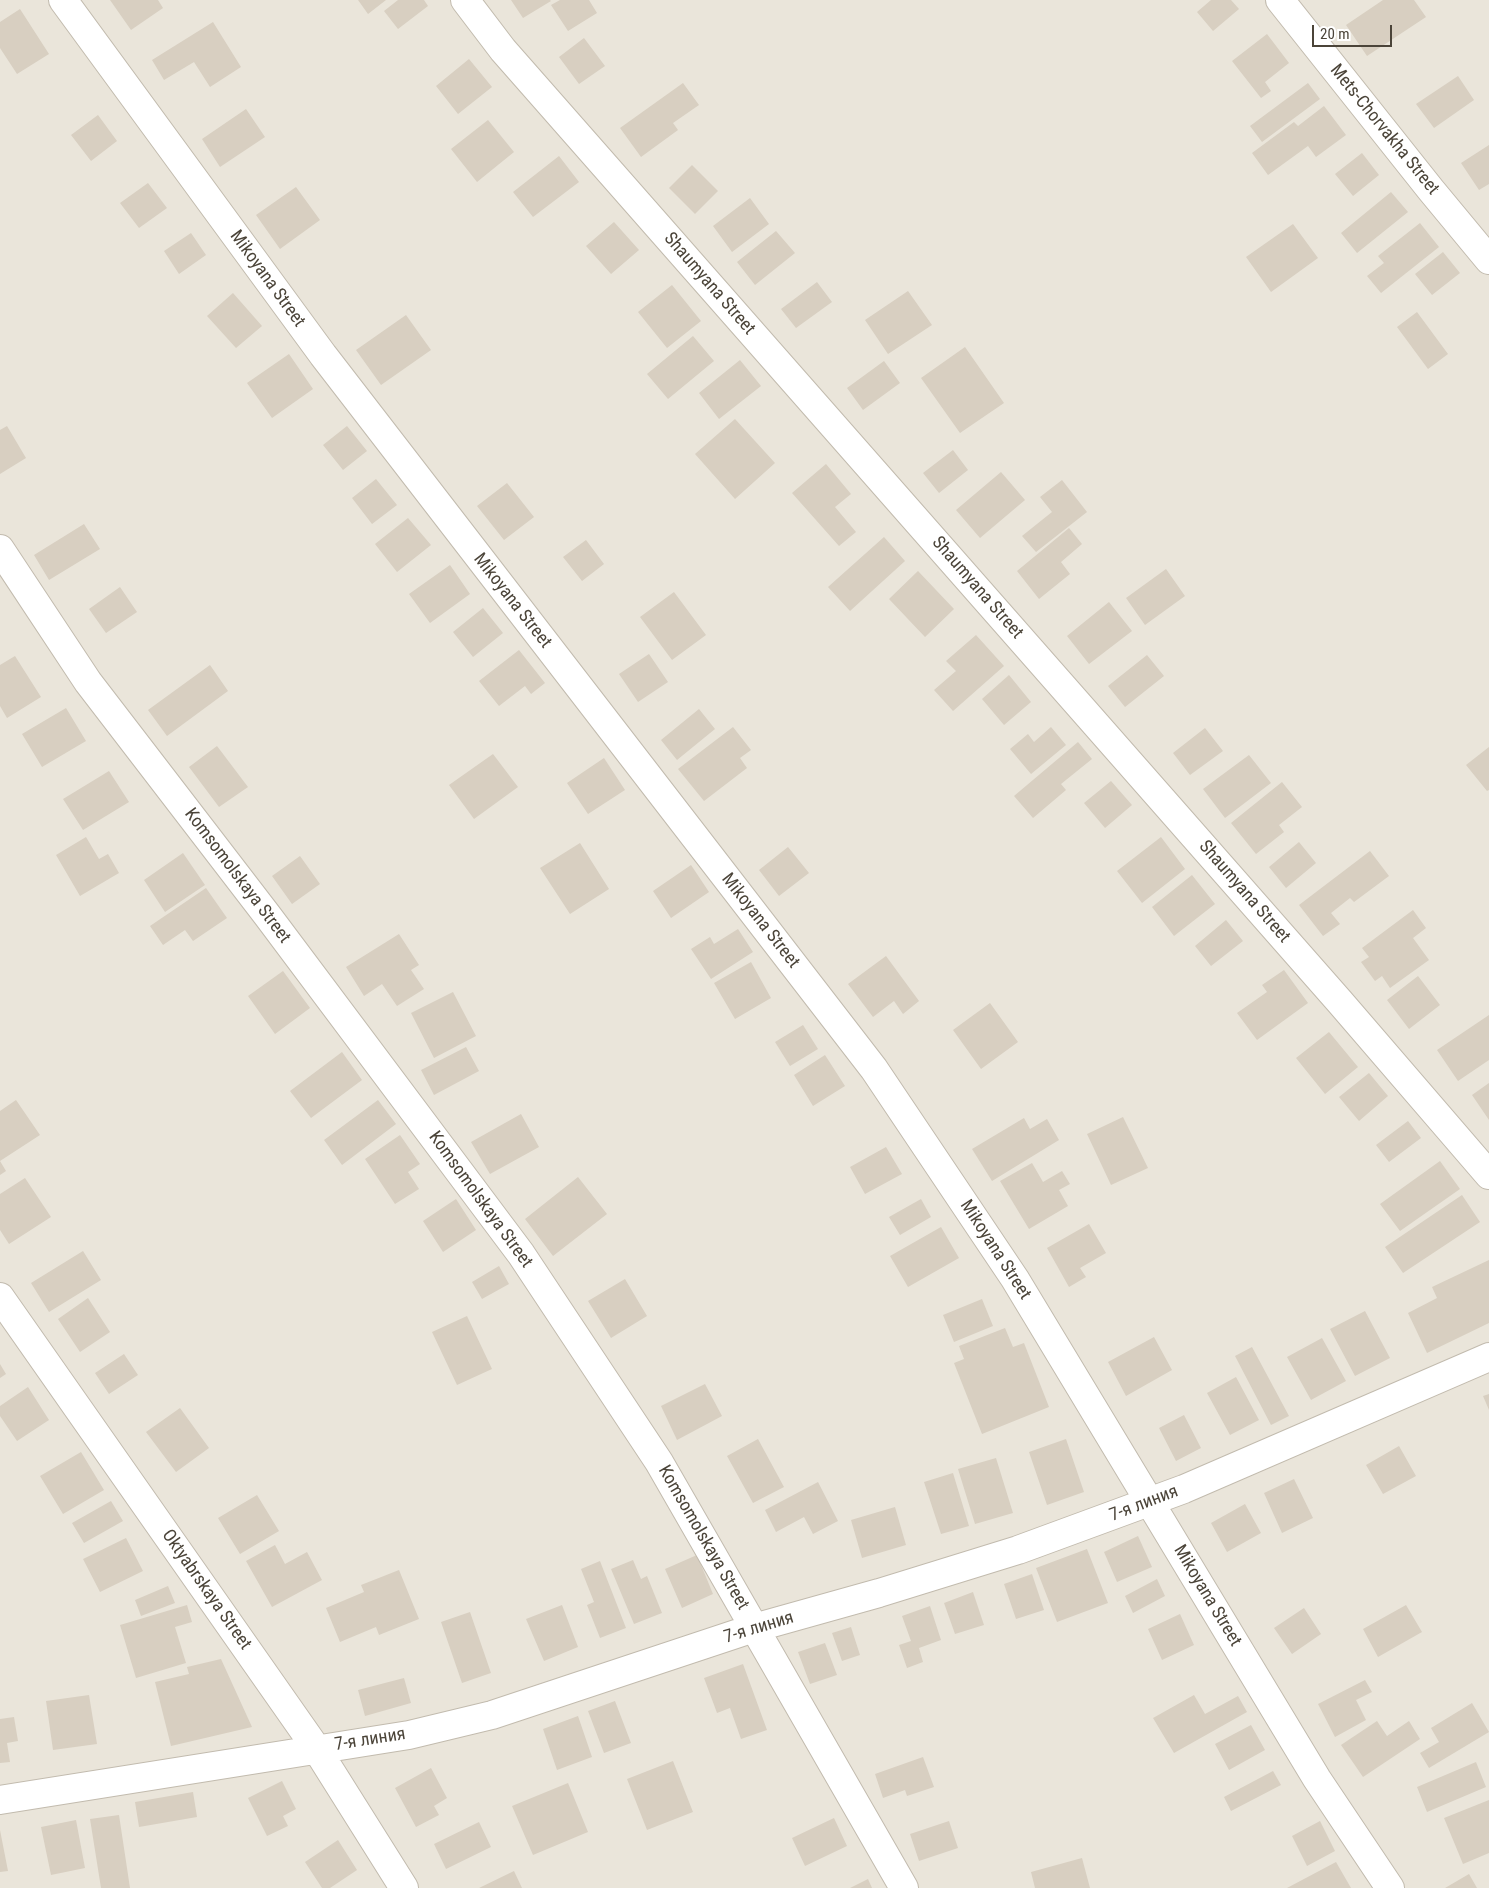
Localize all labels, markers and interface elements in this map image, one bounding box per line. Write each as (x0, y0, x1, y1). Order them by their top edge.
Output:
scale bar (1314, 15, 1394, 47)
text: 20 m (1320, 25, 1350, 43)
street label: Mets-Chorvakha Street (1325, 60, 1443, 200)
street label: Mikoyana Street (225, 226, 309, 332)
street label: Shaumyana Street (659, 228, 759, 340)
street label: Shaumyana Street (927, 532, 1027, 644)
street label: Mikoyana Street (468, 549, 556, 653)
street label: Komsomolskaya Street (179, 804, 295, 948)
street label: Shaumyana Street (1194, 836, 1294, 948)
street label: Mikoyana Street (716, 869, 804, 973)
street label: Komsomolskaya Street (423, 1128, 537, 1272)
street label: Mikoyana Street (955, 1196, 1035, 1304)
street label: Komsomolskaya Street (653, 1462, 753, 1614)
street label: 7-я линия (1107, 1481, 1181, 1527)
street label: Oktyabrskaya Street (157, 1526, 255, 1654)
street label: Mikoyana Street (1168, 1541, 1246, 1651)
street label: 7-я линия (722, 1607, 796, 1649)
street label: 7-я линия (333, 1724, 407, 1756)

